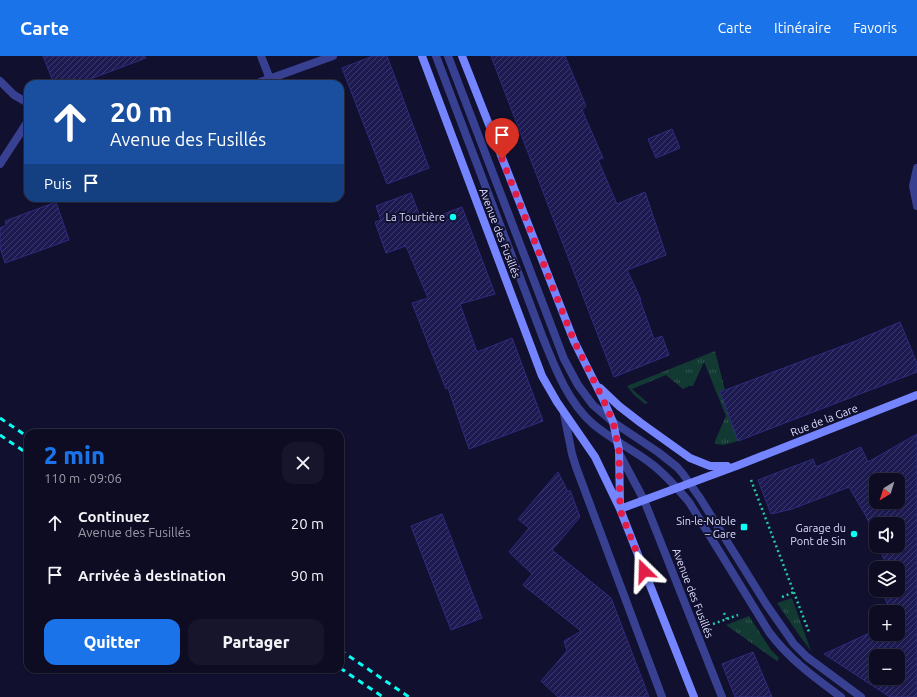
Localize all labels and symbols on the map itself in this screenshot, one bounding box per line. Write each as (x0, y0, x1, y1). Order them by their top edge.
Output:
pin (485, 118, 519, 159)
street label: Avenue des Fusillés (477, 186, 523, 280)
place label: La Tourtière (385, 211, 445, 223)
marker: La Tourtière (448, 212, 458, 222)
street label: Rue de la Gare (789, 402, 859, 438)
north arrow (869, 473, 905, 509)
place label: Sin-le-Noble – Gare (676, 515, 736, 540)
marker: Sin-le-Noble – Gare (739, 522, 749, 532)
place label: Garage du Pont de Sin (790, 522, 846, 547)
marker: Garage du Pont de Sin (849, 529, 859, 539)
street label: Avenue des Fusillés (670, 546, 716, 640)
position arrow (623, 550, 665, 592)

